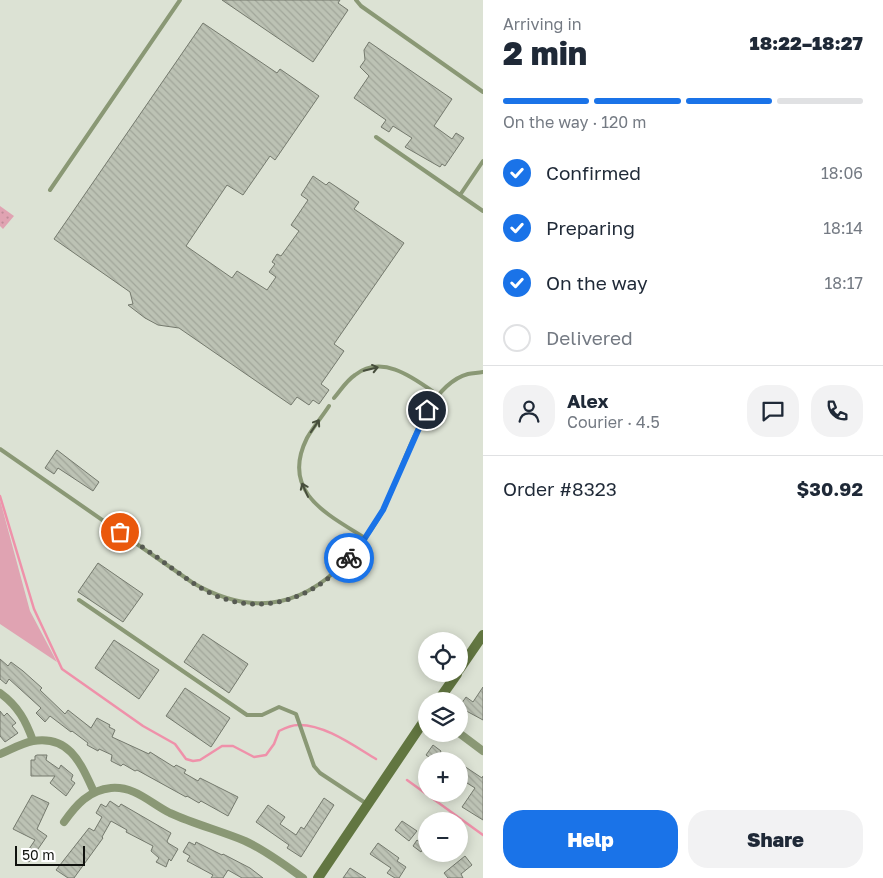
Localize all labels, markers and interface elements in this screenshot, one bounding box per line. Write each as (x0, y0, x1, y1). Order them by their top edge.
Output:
text: Arriving in (503, 14, 582, 34)
text: 18:22–18:27 (750, 31, 863, 54)
text: 2 min (503, 34, 587, 72)
text: On the way · 120 m (503, 112, 646, 132)
icon: check (503, 159, 531, 187)
text: Confirmed (546, 161, 641, 184)
text: 18:06 (821, 163, 863, 183)
icon: check (503, 214, 531, 242)
text: Preparing (546, 216, 635, 239)
text: 18:14 (823, 218, 863, 238)
icon: check (503, 269, 531, 297)
text: On the way (546, 271, 648, 294)
text: 18:17 (824, 273, 863, 293)
text: Delivered (546, 326, 633, 349)
one-way arrow (362, 363, 378, 373)
button: person (503, 385, 555, 437)
button: chat (747, 385, 799, 437)
button: phone (811, 385, 863, 437)
pin (406, 389, 448, 431)
text: Alex (567, 389, 608, 412)
icon: home (413, 396, 441, 424)
text: Courier · 4.5 (567, 412, 660, 432)
one-way arrow (310, 420, 320, 434)
text: Order #8323 (503, 477, 617, 500)
text: $30.92 (797, 477, 863, 500)
one-way arrow (300, 482, 310, 497)
pin (99, 511, 141, 553)
icon: bag (106, 518, 134, 546)
courier (324, 533, 374, 583)
icon: bike (335, 544, 363, 572)
map controls (418, 632, 468, 862)
button: locate (418, 632, 468, 682)
button: layers (418, 692, 468, 742)
button: + (418, 752, 468, 802)
button: Help (503, 810, 678, 868)
button: Share (688, 810, 863, 868)
button: − (418, 812, 468, 862)
scale bar (15, 843, 85, 866)
text: 50 m (22, 846, 55, 863)

